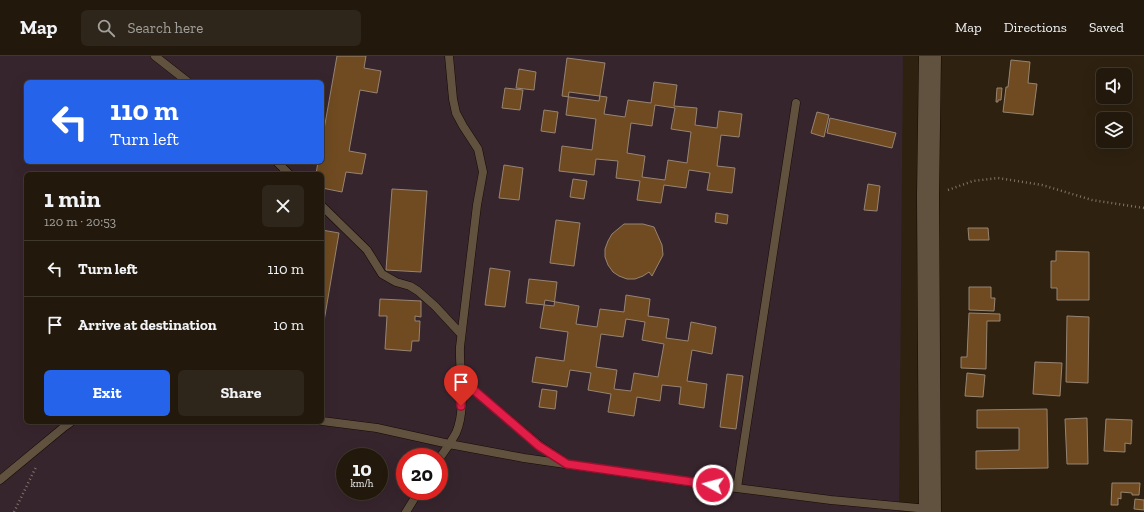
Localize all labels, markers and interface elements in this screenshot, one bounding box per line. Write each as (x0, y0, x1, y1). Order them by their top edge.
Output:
search box (81, 10, 361, 46)
text: Map (20, 16, 57, 39)
icon: search (95, 17, 117, 39)
text: Search here (127, 19, 203, 37)
text: Map (955, 19, 982, 36)
text: Directions (1004, 19, 1067, 36)
text: Saved (1089, 19, 1124, 36)
map controls (1096, 68, 1132, 148)
button: sound (1096, 68, 1132, 104)
text: 110 m (110, 94, 179, 127)
icon: left (44, 96, 96, 148)
button: layers (1096, 112, 1132, 148)
text: Turn left (110, 128, 179, 150)
text: 1 min (44, 184, 101, 213)
button: close (262, 185, 304, 227)
text: 120 m · 20:53 (44, 214, 116, 229)
icon: left (44, 258, 66, 280)
text: Turn left (78, 260, 138, 278)
text: 110 m (267, 260, 304, 278)
icon: arrive (44, 314, 66, 336)
text: Arrive at destination (78, 316, 217, 334)
text: 10 m (273, 316, 304, 334)
pin (444, 365, 478, 406)
button: Exit (44, 370, 170, 416)
button: Share (178, 370, 304, 416)
icon: arrive (450, 371, 472, 393)
speed limit sign: 20 (396, 448, 448, 500)
text: 10 (352, 457, 372, 481)
position arrow (692, 464, 734, 506)
text: km/h (351, 478, 373, 490)

